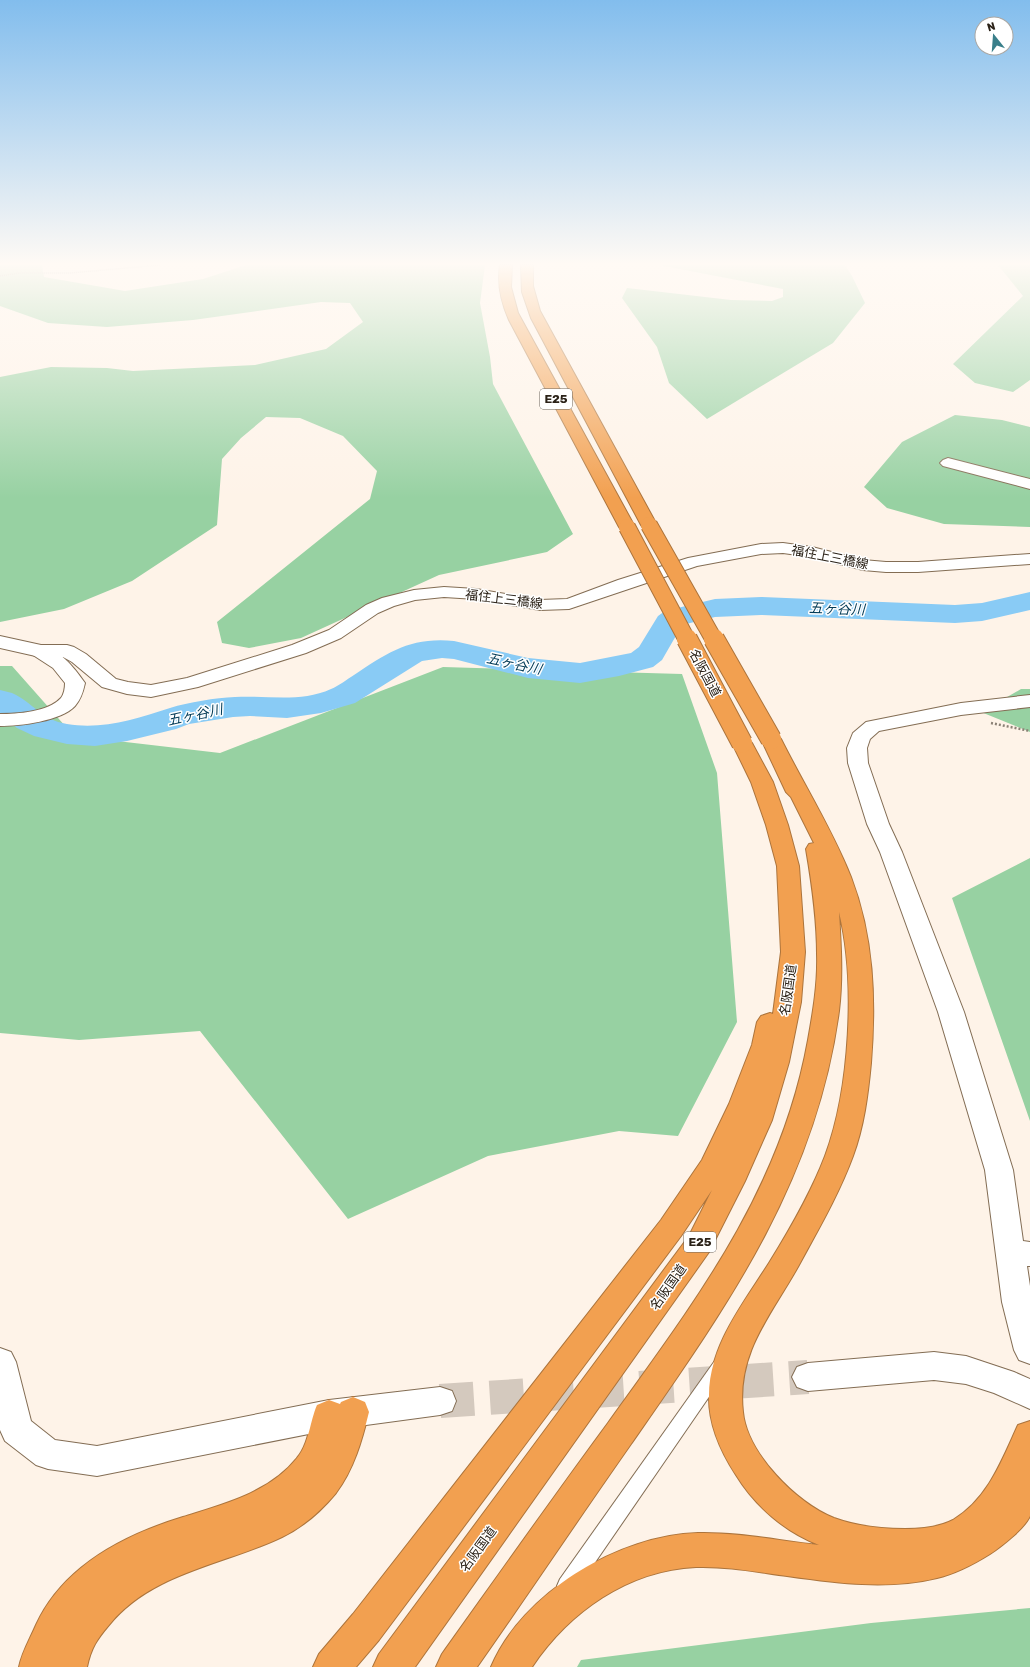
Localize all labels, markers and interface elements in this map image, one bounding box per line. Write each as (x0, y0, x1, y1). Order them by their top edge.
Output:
north arrow (974, 16, 1014, 56)
text: N (986, 20, 997, 34)
road number: E25 (540, 389, 572, 409)
street label: 福住上三橋線 (790, 542, 870, 572)
street label: 福住上三橋線 (464, 587, 544, 611)
water label: 五ヶ谷川 (809, 600, 867, 619)
street label: 名阪国道 (686, 647, 724, 699)
water label: 五ヶ谷川 (485, 650, 545, 679)
water label: 五ヶ谷川 (166, 700, 226, 729)
street label: 名阪国道 (777, 963, 799, 1017)
road number: E25 (684, 1232, 716, 1252)
street label: 名阪国道 (647, 1261, 689, 1313)
street label: 名阪国道 (457, 1524, 499, 1574)

